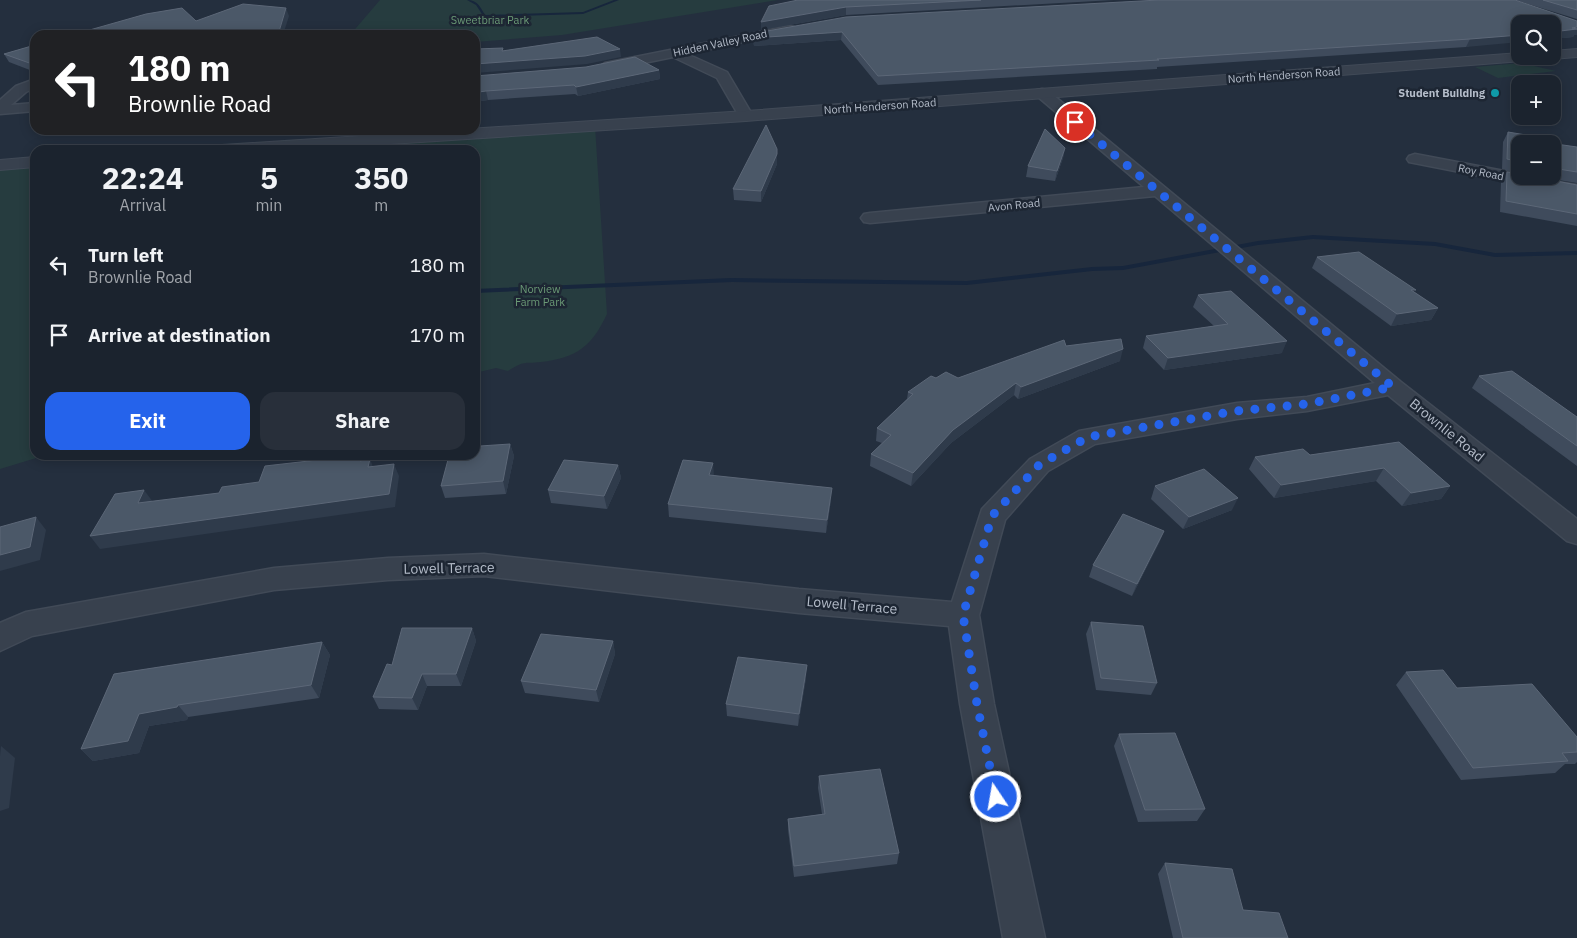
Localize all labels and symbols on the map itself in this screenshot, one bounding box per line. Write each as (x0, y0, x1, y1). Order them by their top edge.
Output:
park label: Sweetbriar Park (451, 13, 530, 27)
street label: Hidden Valley Road (672, 26, 768, 60)
street label: North Henderson Road (1227, 64, 1341, 86)
place label: Student Building (1398, 86, 1486, 100)
marker: Student Building (1489, 87, 1501, 99)
street label: North Henderson Road (823, 95, 937, 117)
pin (1054, 101, 1096, 143)
street label: Roy Road (1457, 161, 1505, 183)
street label: Avon Road (987, 195, 1041, 215)
park label: Norview Farm Park (515, 282, 565, 309)
street label: Brownlie Road (1406, 394, 1488, 466)
street label: Lowell Terrace (403, 558, 495, 578)
street label: Lowell Terrace (806, 592, 898, 618)
position arrow (969, 770, 1021, 822)

